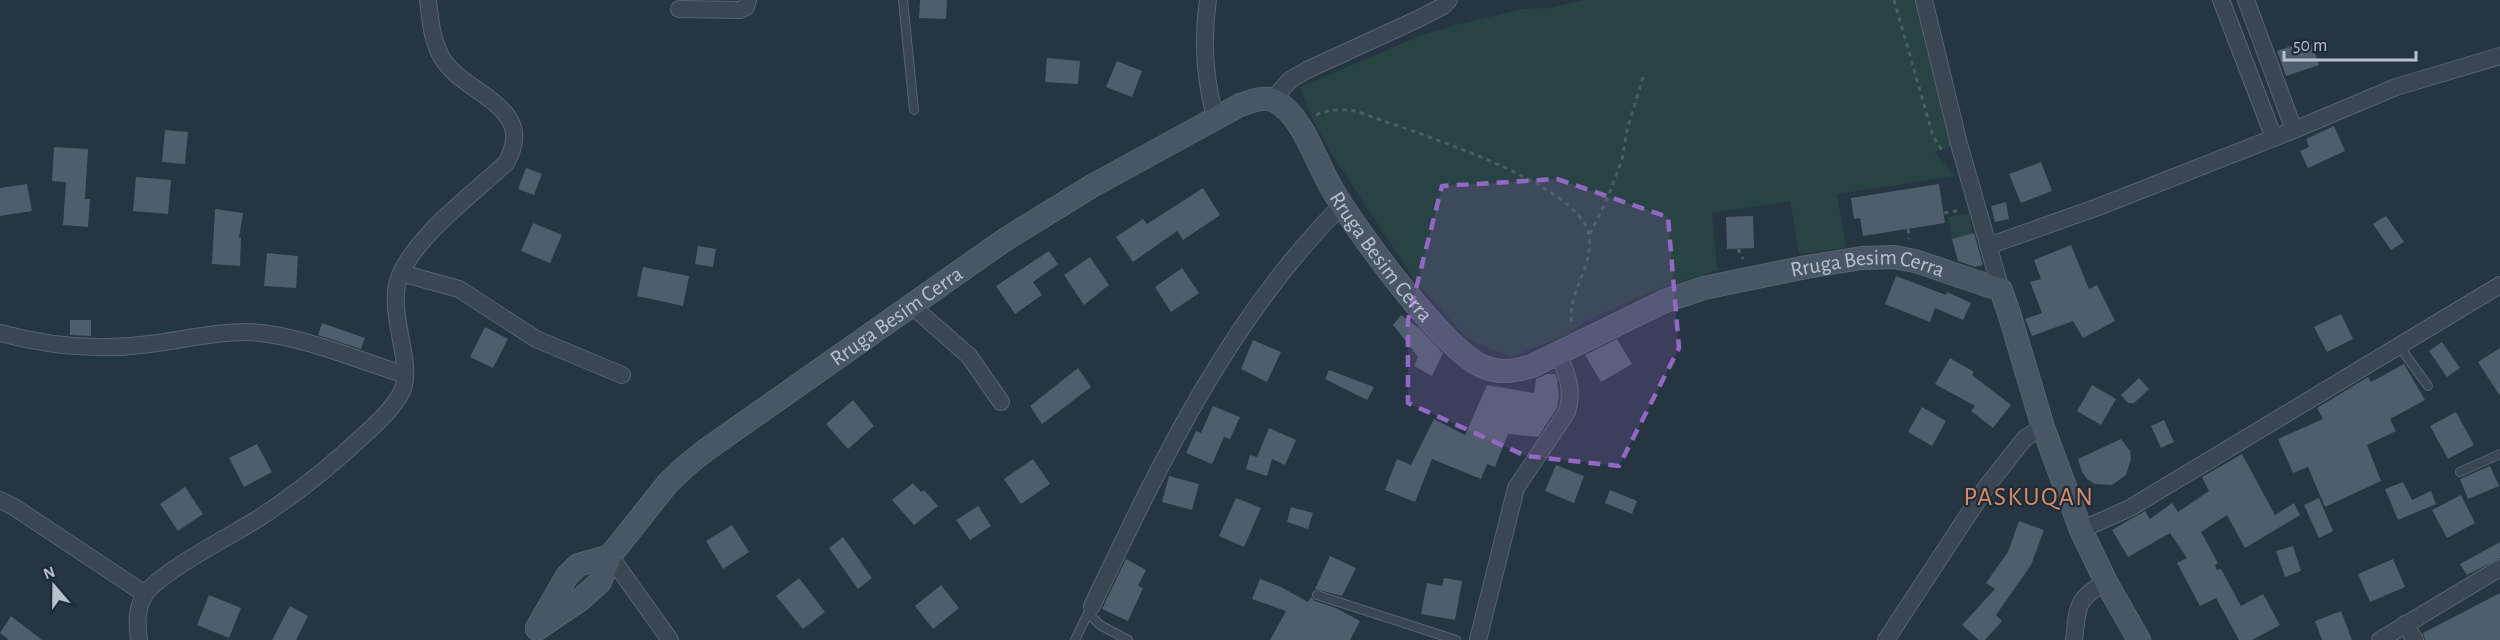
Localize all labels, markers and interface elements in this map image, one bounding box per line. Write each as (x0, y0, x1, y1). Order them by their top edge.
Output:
scale bar (2284, 24, 2416, 62)
text: 50 m (2293, 37, 2327, 55)
street label: Rruga Besim Cerra (1325, 188, 1437, 326)
street label: Rruga Besim Cerra (1788, 246, 1947, 281)
street label: Rruga Besim Cerra (826, 262, 967, 370)
district label: PASKUQAN (1963, 484, 2095, 510)
north arrow (24, 556, 84, 616)
text: N (41, 563, 57, 582)

